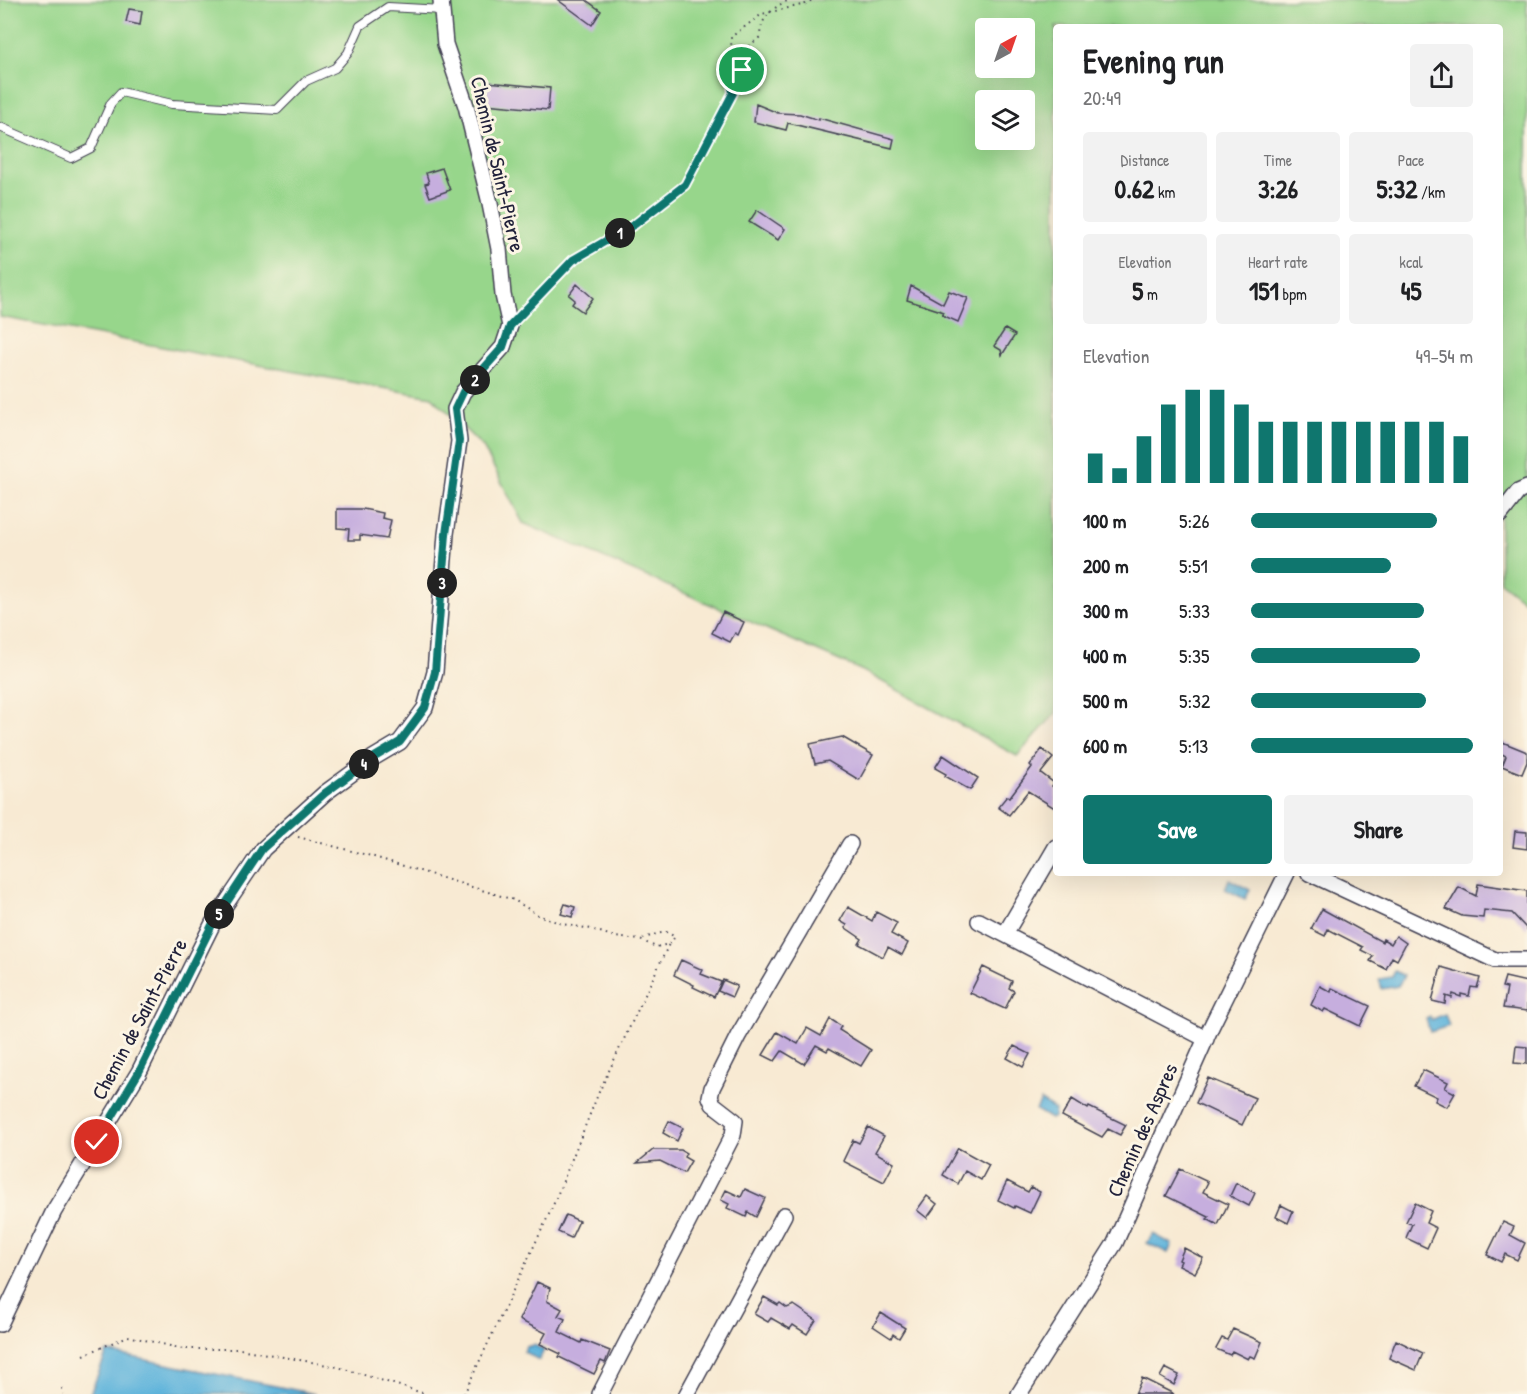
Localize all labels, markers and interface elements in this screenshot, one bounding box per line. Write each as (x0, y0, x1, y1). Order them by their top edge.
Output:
north arrow (975, 18, 1035, 78)
map controls (975, 18, 1035, 150)
text: Evening run (1083, 39, 1224, 83)
pin (716, 44, 767, 95)
button: share (1410, 44, 1473, 107)
icon: arrive (725, 53, 758, 86)
street label: Chemin de Saint-Pierre (464, 74, 532, 254)
text: 20:49 (1083, 84, 1121, 111)
button: layers (975, 90, 1035, 150)
text: Distance (1121, 149, 1169, 171)
text: Time (1264, 149, 1292, 171)
text: Pace (1398, 149, 1424, 171)
text: 0.62 (1115, 171, 1154, 206)
text: 3:26 (1258, 171, 1298, 206)
text: 5:32 (1377, 171, 1417, 206)
text: km (1154, 181, 1175, 203)
text: /km (1417, 181, 1445, 203)
pin: 1 (605, 218, 635, 248)
text: 1 (617, 222, 623, 244)
text: Elevation (1118, 251, 1172, 273)
text: Heart rate (1248, 251, 1308, 273)
text: kcal (1399, 251, 1423, 273)
text: 5 (1132, 273, 1143, 308)
text: 151 (1249, 273, 1279, 308)
text: 45 (1401, 273, 1421, 308)
text: m (1143, 283, 1158, 305)
text: bpm (1279, 283, 1307, 305)
text: Elevation (1083, 342, 1149, 369)
text: 49–54 m (1416, 342, 1473, 369)
pin: 2 (460, 365, 490, 395)
text: 2 (471, 369, 479, 391)
text: 100 m (1083, 507, 1126, 534)
text: 5:26 (1179, 507, 1209, 534)
text: 200 m (1083, 552, 1128, 579)
text: 5:51 (1179, 552, 1208, 579)
pin: 3 (427, 568, 457, 598)
text: 3 (438, 572, 446, 594)
text: 300 m (1083, 597, 1128, 624)
text: 5:33 (1179, 597, 1210, 624)
text: 400 m (1083, 642, 1127, 669)
text: 5:35 (1179, 642, 1210, 669)
text: 500 m (1083, 687, 1128, 714)
text: 5:32 (1179, 687, 1210, 714)
text: 600 m (1083, 732, 1127, 759)
text: 5:13 (1179, 732, 1208, 759)
pin: 4 (349, 749, 379, 779)
text: 4 (361, 753, 367, 775)
button: Save (1083, 795, 1272, 864)
button: Share (1284, 795, 1473, 864)
pin: 5 (204, 899, 234, 929)
text: 5 (216, 903, 222, 925)
street label: Chemin de Saint-Pierre (84, 933, 194, 1105)
street label: Chemin des Aspres (1100, 1059, 1184, 1201)
pin (71, 1116, 122, 1167)
icon: check (80, 1125, 113, 1158)

